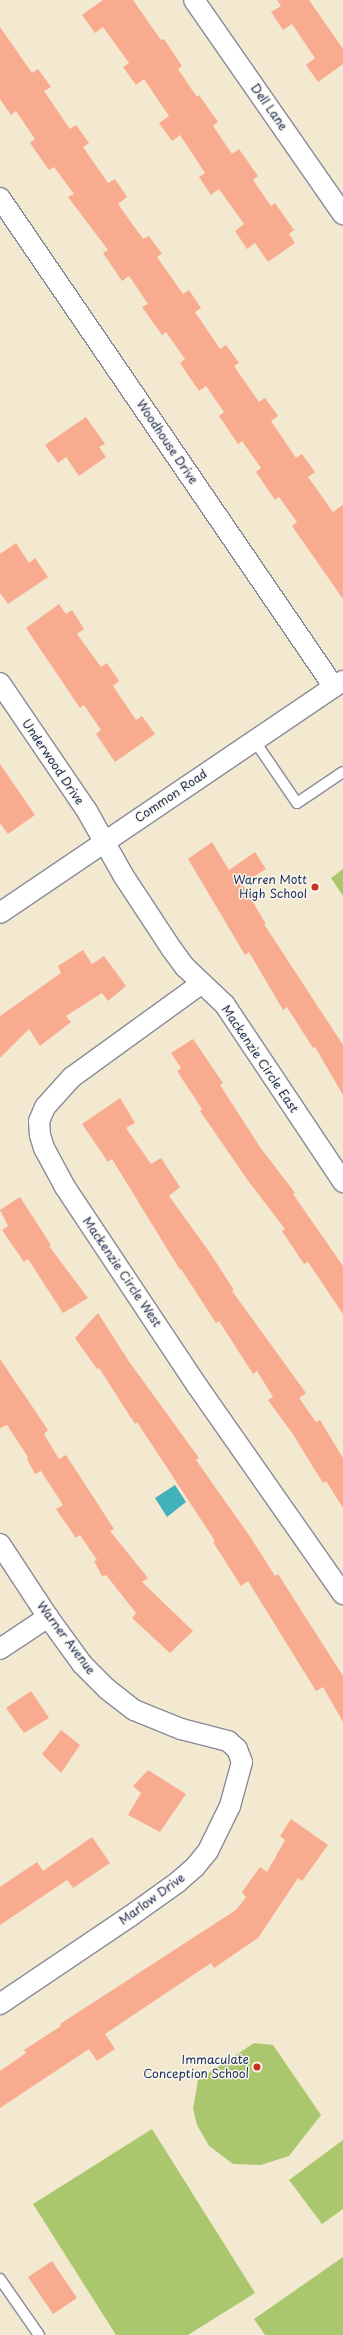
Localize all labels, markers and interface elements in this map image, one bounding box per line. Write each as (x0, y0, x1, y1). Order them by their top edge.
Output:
street label: Dell Lane (247, 80, 291, 134)
street label: Woodhouse Drive (133, 397, 201, 487)
street label: Underwood Drive (19, 717, 87, 807)
street label: Common Road (132, 767, 210, 825)
place label: Warren Mott High School (233, 873, 307, 901)
marker: Warren Mott High School (310, 882, 320, 892)
street label: Mackenzie Circle East (218, 1002, 302, 1116)
street label: Mackenzie Circle West (79, 1214, 165, 1330)
street label: Warner Avenue (34, 1598, 98, 1678)
street label: Marlow Drive (116, 1870, 188, 1928)
place label: Immaculate Conception School (143, 2053, 249, 2081)
marker: Immaculate Conception School (252, 2062, 262, 2072)

